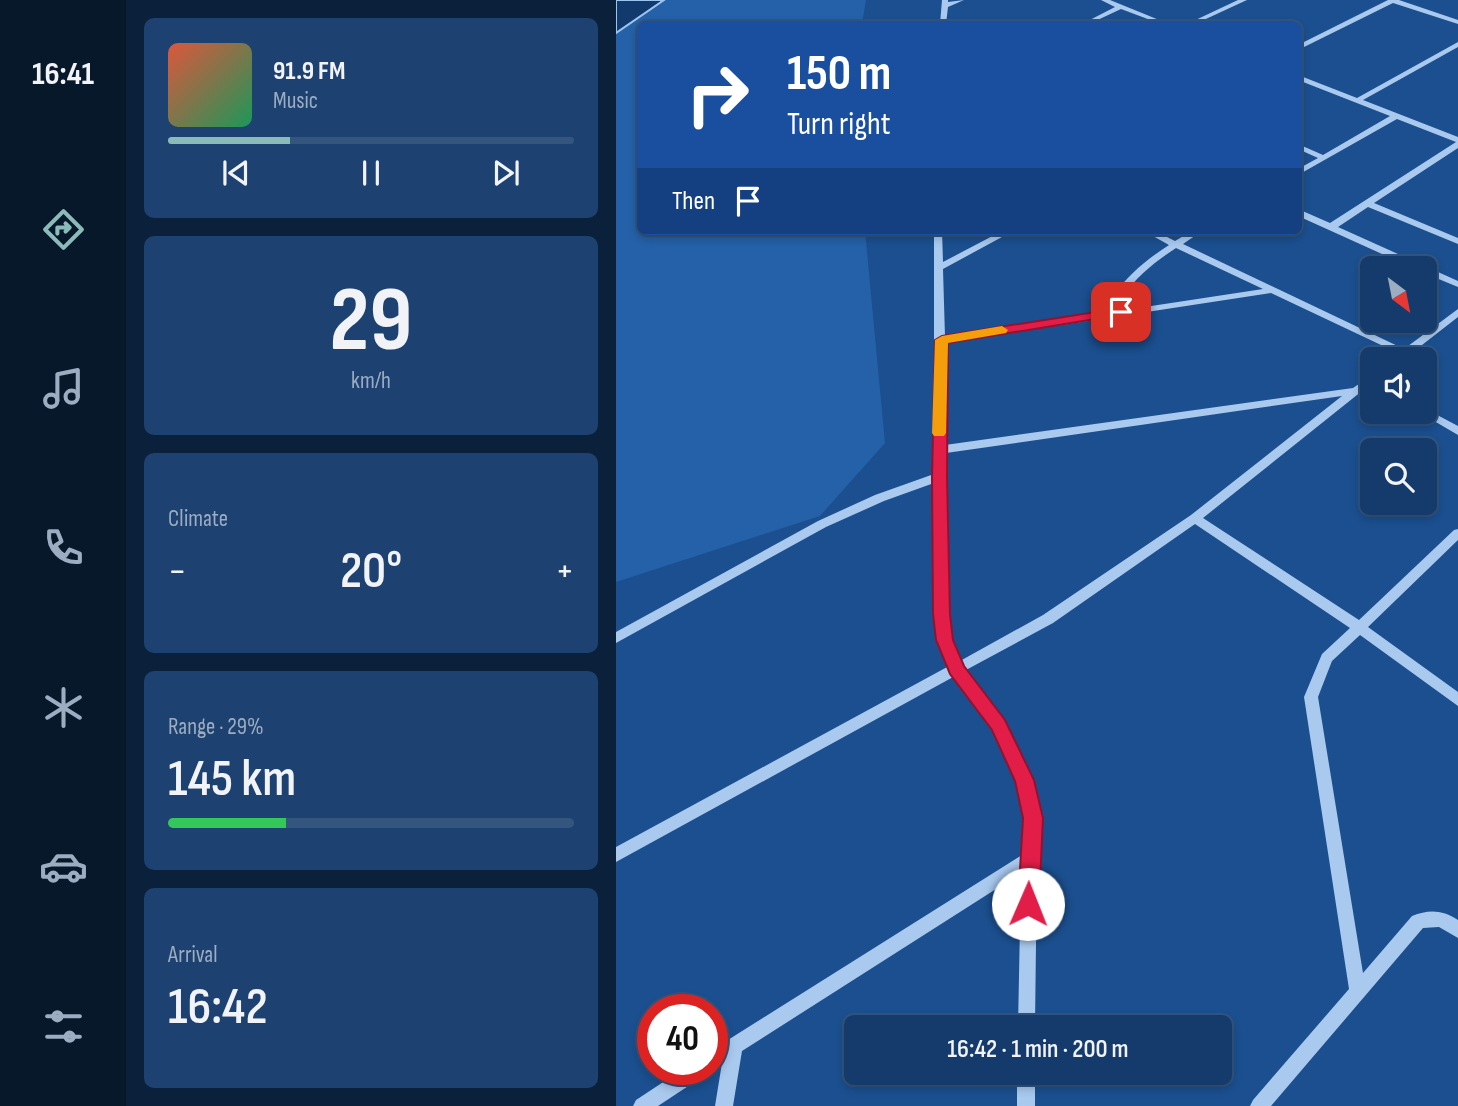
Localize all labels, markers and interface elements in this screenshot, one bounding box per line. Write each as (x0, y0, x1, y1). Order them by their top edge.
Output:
text: 150 m (787, 45, 891, 104)
icon: right (672, 49, 763, 140)
text: 16:41 (32, 55, 94, 94)
text: 91.9 FM (273, 56, 345, 87)
text: Music (273, 87, 318, 115)
text: Turn right (787, 105, 891, 144)
icon: previous (217, 154, 255, 192)
icon: pause (352, 154, 390, 192)
icon: next (487, 154, 525, 192)
icon: arrive (729, 182, 767, 220)
text: Then (672, 186, 715, 217)
icon: directions (39, 205, 88, 254)
north arrow (1360, 256, 1437, 332)
map controls (1360, 256, 1437, 515)
text: 29 (330, 267, 413, 376)
pin (1091, 282, 1151, 342)
icon: arrive (1102, 293, 1140, 331)
button: sound (1360, 347, 1437, 424)
icon: music (39, 364, 88, 413)
text: km/h (351, 367, 391, 395)
button: search (1360, 438, 1437, 515)
text: Climate (168, 505, 228, 533)
icon: phone (39, 523, 88, 572)
text: 20° (340, 540, 402, 603)
text: − (168, 549, 187, 594)
text: + (555, 549, 574, 594)
icon: climate (39, 683, 88, 732)
text: Range · 29% (168, 713, 264, 741)
text: 145 km (168, 748, 296, 811)
icon: car (39, 842, 88, 891)
position arrow (991, 867, 1065, 941)
text: Arrival (168, 941, 217, 969)
text: 16:42 (168, 976, 268, 1039)
speed limit sign: 40 (637, 994, 728, 1085)
icon: filters (39, 1002, 88, 1051)
text: 16:42 · 1 min · 200 m (947, 1034, 1129, 1065)

